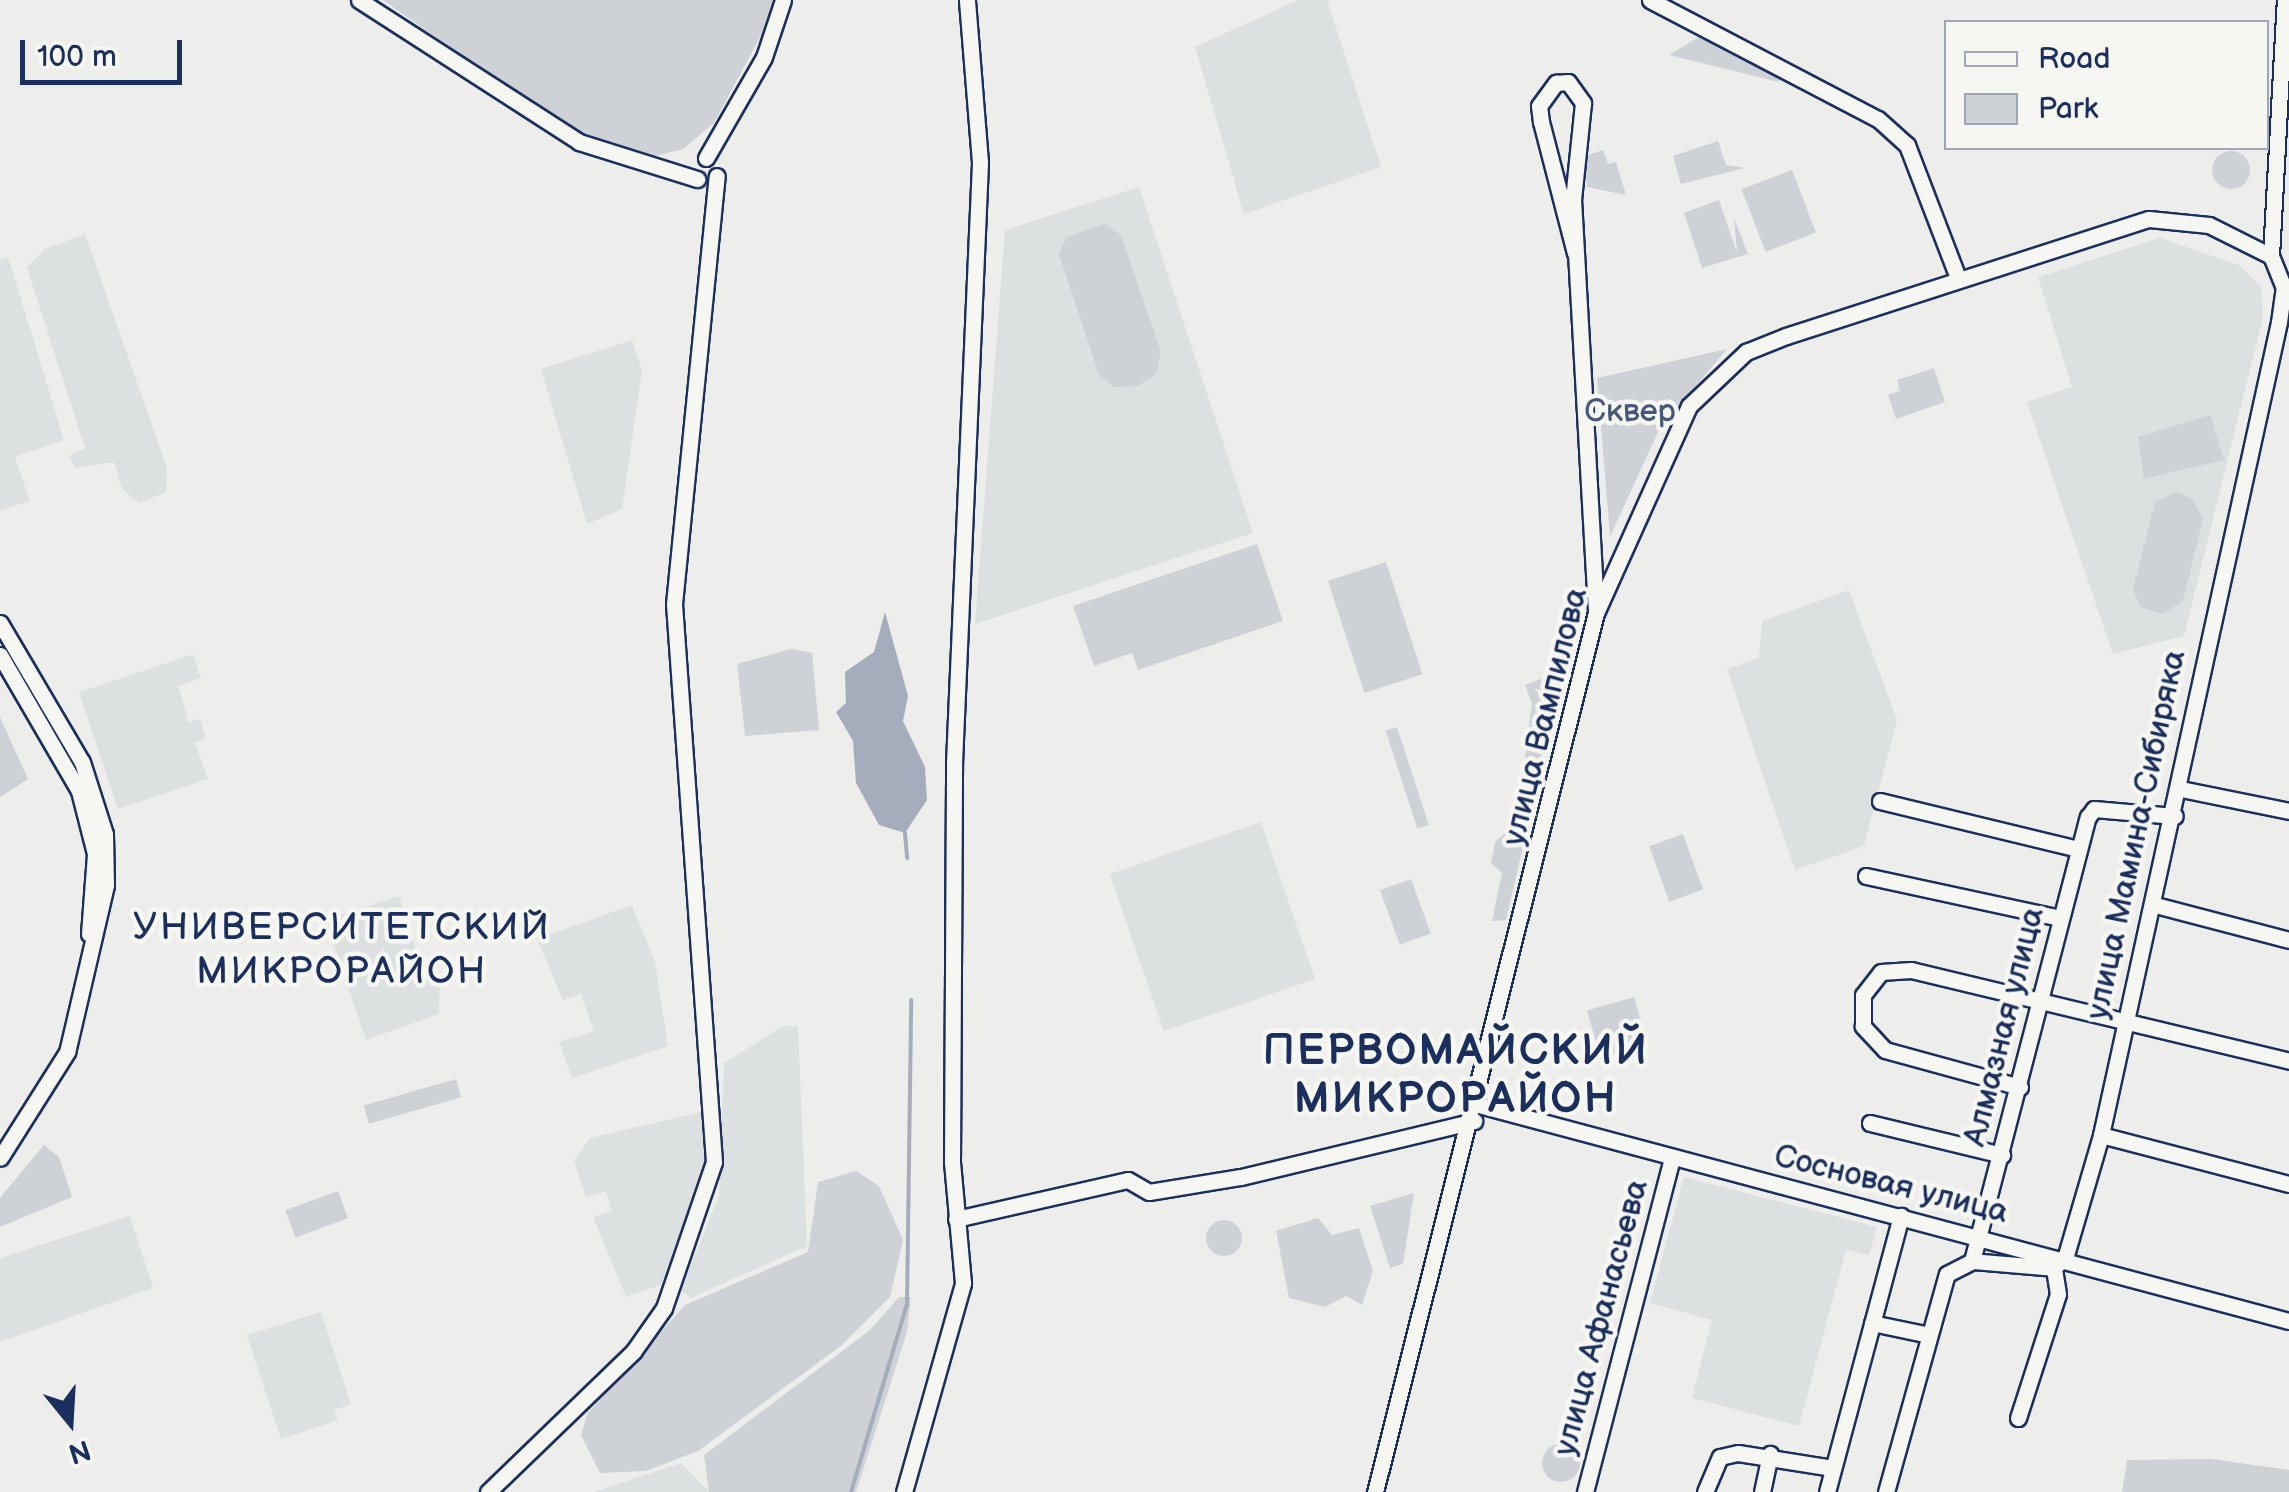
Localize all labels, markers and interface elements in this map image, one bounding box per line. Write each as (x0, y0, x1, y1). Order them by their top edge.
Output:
scale bar (25, 20, 188, 82)
legend (1944, 20, 2269, 150)
text: 100 m (37, 39, 117, 75)
text: Road (2038, 41, 2111, 77)
text: Park (2038, 91, 2098, 127)
park label: Сквер (1584, 393, 1676, 431)
street label: улица Вампилова (1495, 584, 1597, 850)
street label: улица Мамина-Сибиряка (2079, 647, 2195, 1023)
street label: Алмазная улица (1957, 904, 2053, 1150)
district label: УНИВЕРСИТЕТСКИЙ МИКРОРАЙОН (133, 905, 551, 994)
district label: ПЕРВОМАЙСКИЙ МИКРОРАЙОН (1263, 1027, 1649, 1126)
street label: Сосновая улица (1770, 1137, 2012, 1233)
street label: улица Афанасьева (1547, 1176, 1657, 1460)
north arrow (20, 1372, 120, 1472)
text: N (64, 1432, 95, 1470)

